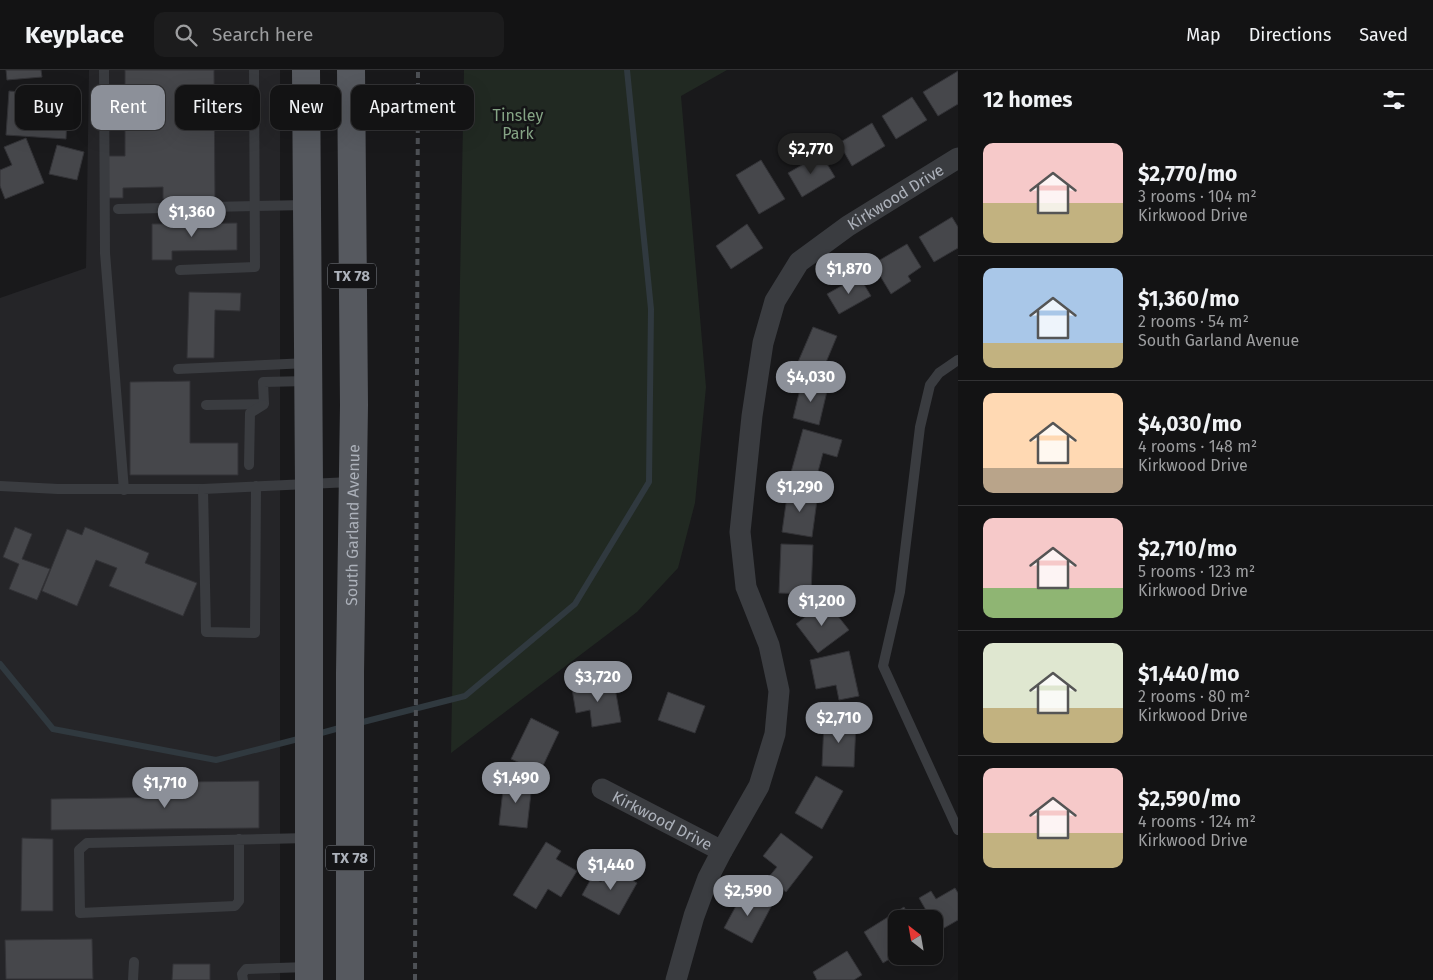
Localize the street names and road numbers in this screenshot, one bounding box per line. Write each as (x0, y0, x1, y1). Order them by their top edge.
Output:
street label: Kirkwood Drive (844, 160, 947, 234)
road number: TX 78 (328, 264, 376, 288)
street label: South Garland Avenue (342, 444, 363, 606)
street label: Kirkwood Drive (609, 787, 716, 854)
road number: TX 78 (326, 846, 374, 870)

